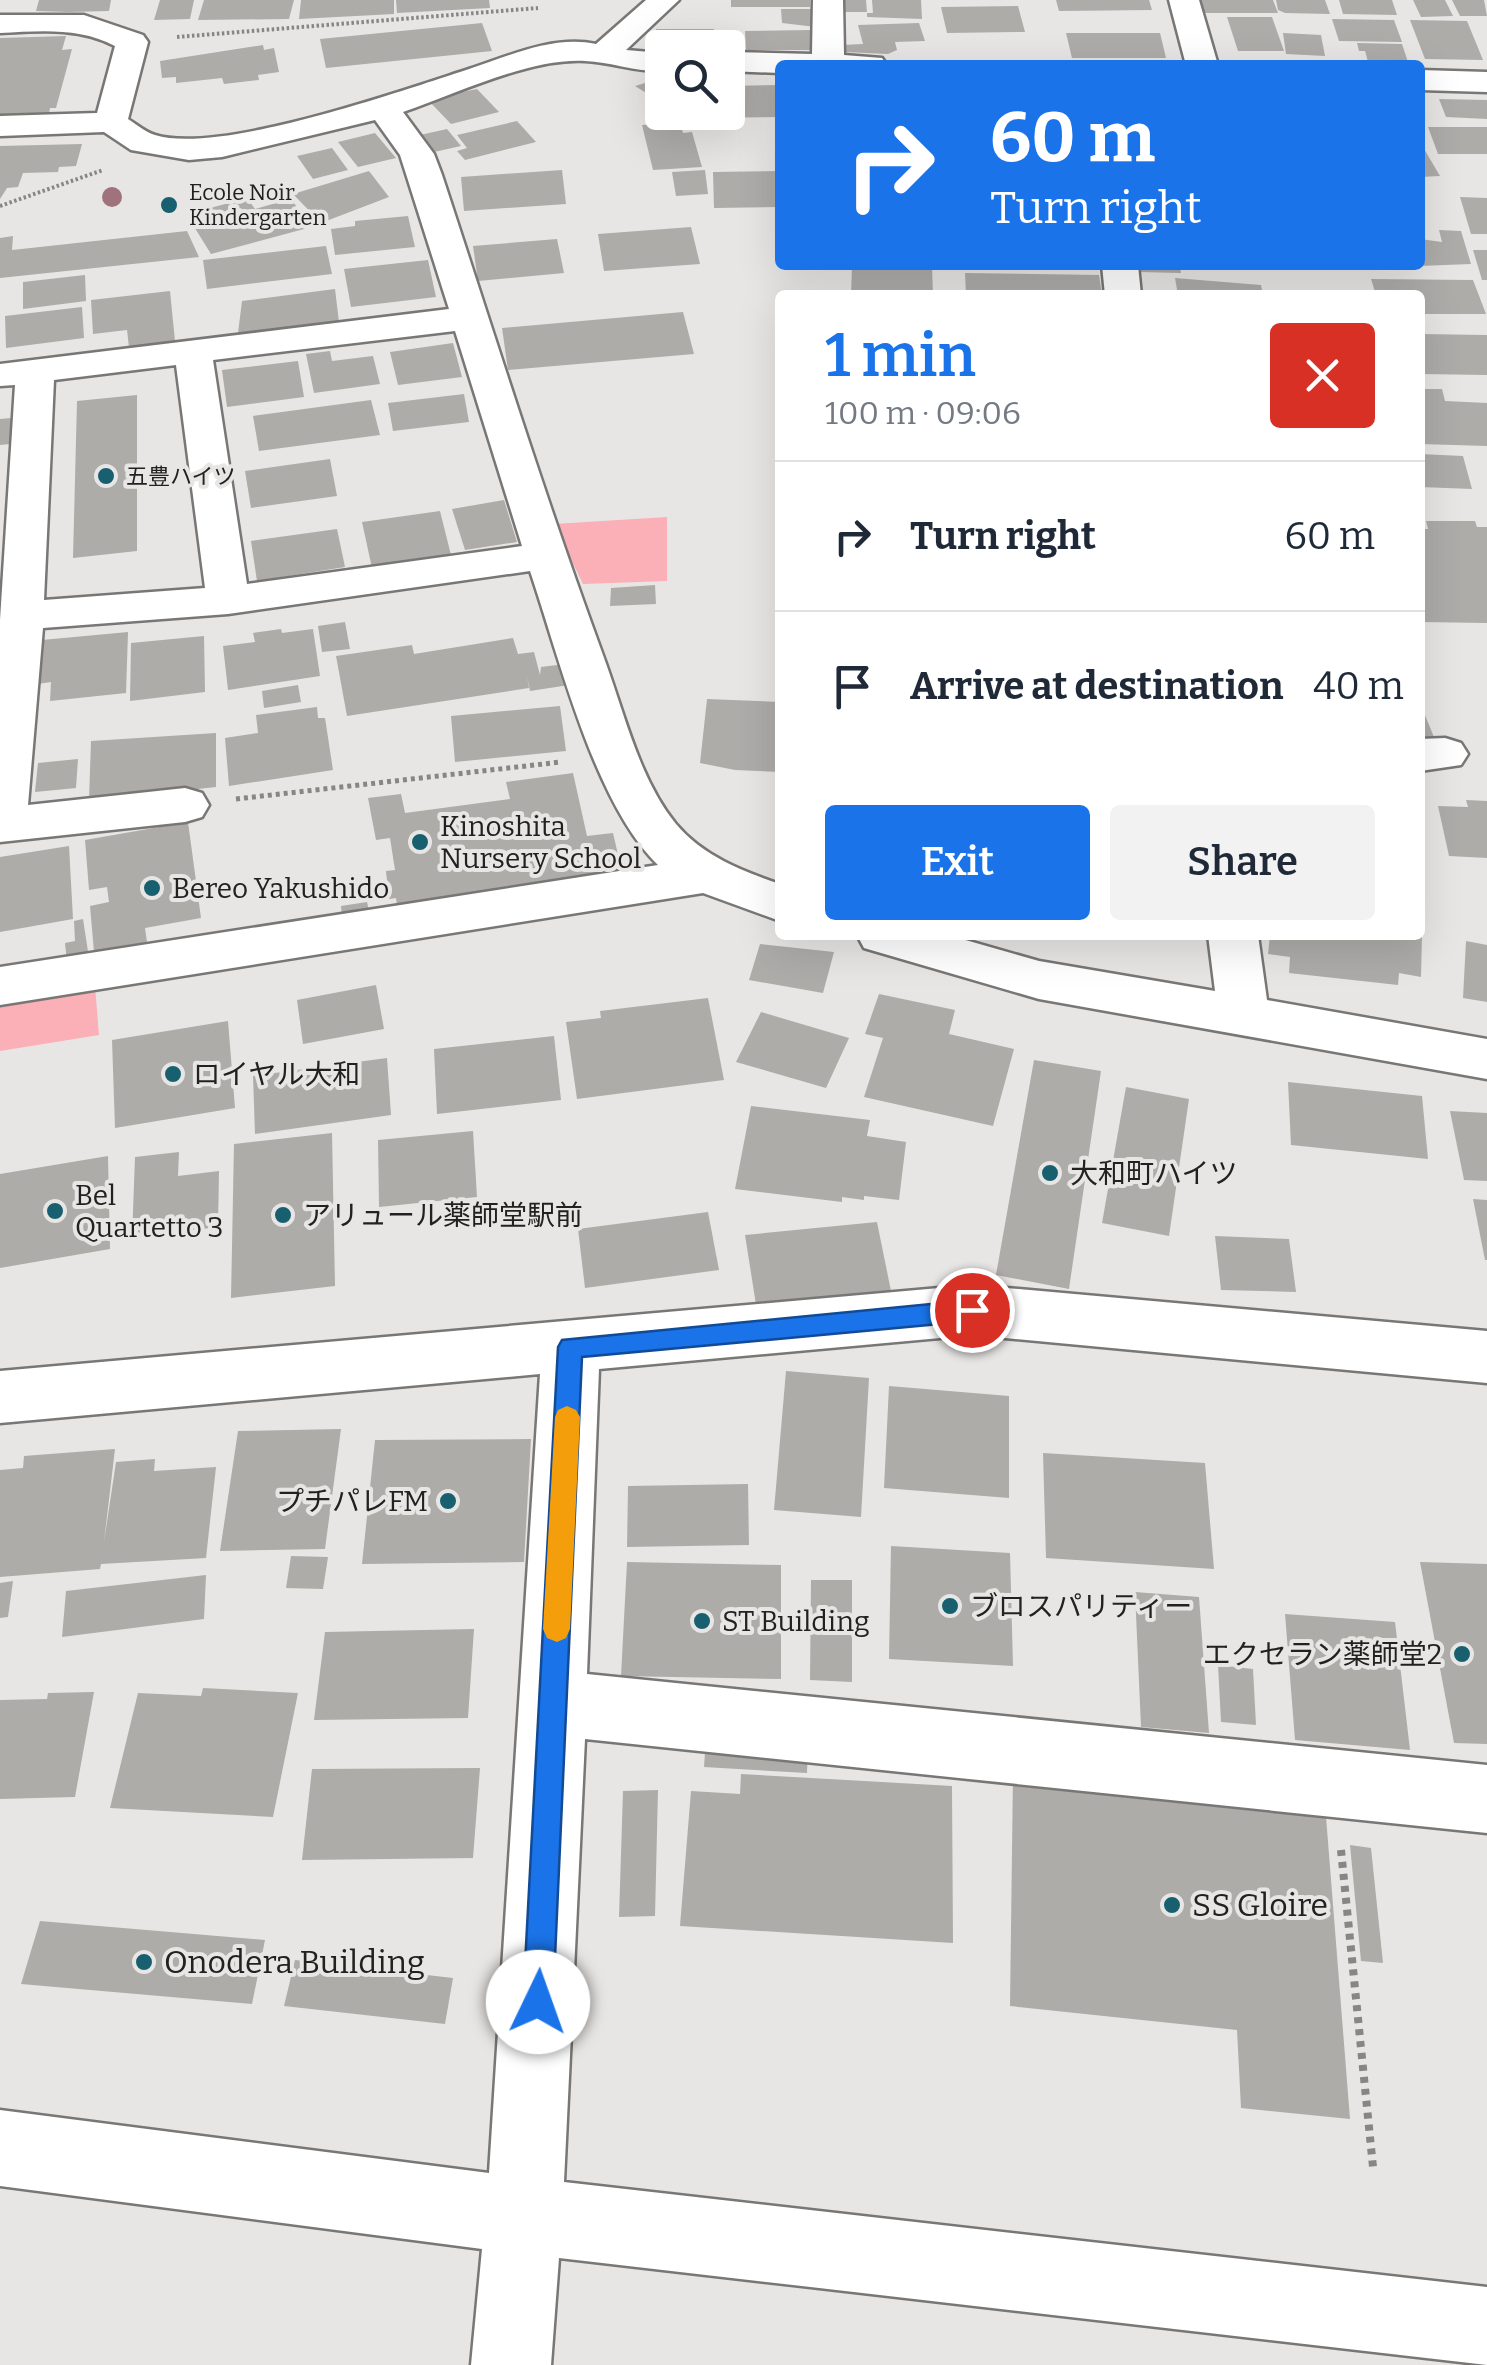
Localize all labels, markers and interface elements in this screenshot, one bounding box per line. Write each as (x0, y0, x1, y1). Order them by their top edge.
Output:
map controls (645, 30, 745, 130)
button: search (645, 30, 745, 130)
text: 60 m (990, 96, 1155, 180)
icon: right (825, 100, 955, 230)
place label: Ecole Noir Kindergarten (189, 179, 327, 231)
text: Turn right (990, 181, 1202, 235)
marker: Ecole Noir Kindergarten (158, 194, 180, 216)
text: 1 min (825, 320, 976, 392)
button: close (1270, 323, 1375, 428)
text: 100 m · 09:06 (825, 394, 1021, 432)
place label: 五豊ハイツ (126, 463, 236, 490)
marker: 五豊ハイツ (95, 465, 117, 487)
icon: right (825, 509, 880, 564)
text: Turn right (910, 513, 1096, 559)
text: 60 m (1284, 513, 1375, 559)
icon: arrive (825, 659, 880, 714)
text: Arrive at destination (910, 663, 1283, 709)
text: 40 m (1313, 663, 1404, 709)
button: Exit (825, 805, 1090, 920)
button: Share (1110, 805, 1375, 920)
place label: Kinoshita Nursery School (440, 810, 641, 875)
marker: Kinoshita Nursery School (409, 831, 431, 853)
place label: Bereo Yakushido (172, 872, 389, 905)
marker: Bereo Yakushido (141, 877, 163, 899)
place label: ロイヤル大和 (193, 1058, 360, 1091)
marker: ロイヤル大和 (162, 1063, 184, 1085)
place label: 大和町ハイツ (1070, 1157, 1237, 1190)
marker: 大和町ハイツ (1039, 1162, 1061, 1184)
place label: Bel Quartetto 3 (75, 1179, 224, 1244)
place label: アリュール薬師堂駅前 (303, 1199, 583, 1232)
marker: Bel Quartetto 3 (44, 1200, 66, 1222)
marker: アリュール薬師堂駅前 (272, 1204, 294, 1226)
pin (930, 1268, 1015, 1353)
icon: arrive (945, 1283, 1000, 1338)
place label: プチパレFM (276, 1485, 428, 1518)
marker: プチパレFM (437, 1490, 459, 1512)
place label: ブロスパリティー (970, 1590, 1192, 1623)
marker: ブロスパリティー (939, 1595, 961, 1617)
place label: ST Building (722, 1605, 870, 1638)
marker: ST Building (691, 1610, 713, 1632)
place label: エクセラン薬師堂2 (1203, 1638, 1442, 1671)
marker: エクセラン薬師堂2 (1451, 1643, 1473, 1665)
place label: SS Gloire (1192, 1886, 1328, 1924)
marker: SS Gloire (1161, 1894, 1183, 1916)
place label: Onodera Building (164, 1943, 425, 1981)
position arrow (486, 1950, 590, 2054)
marker: Onodera Building (133, 1951, 155, 1973)

